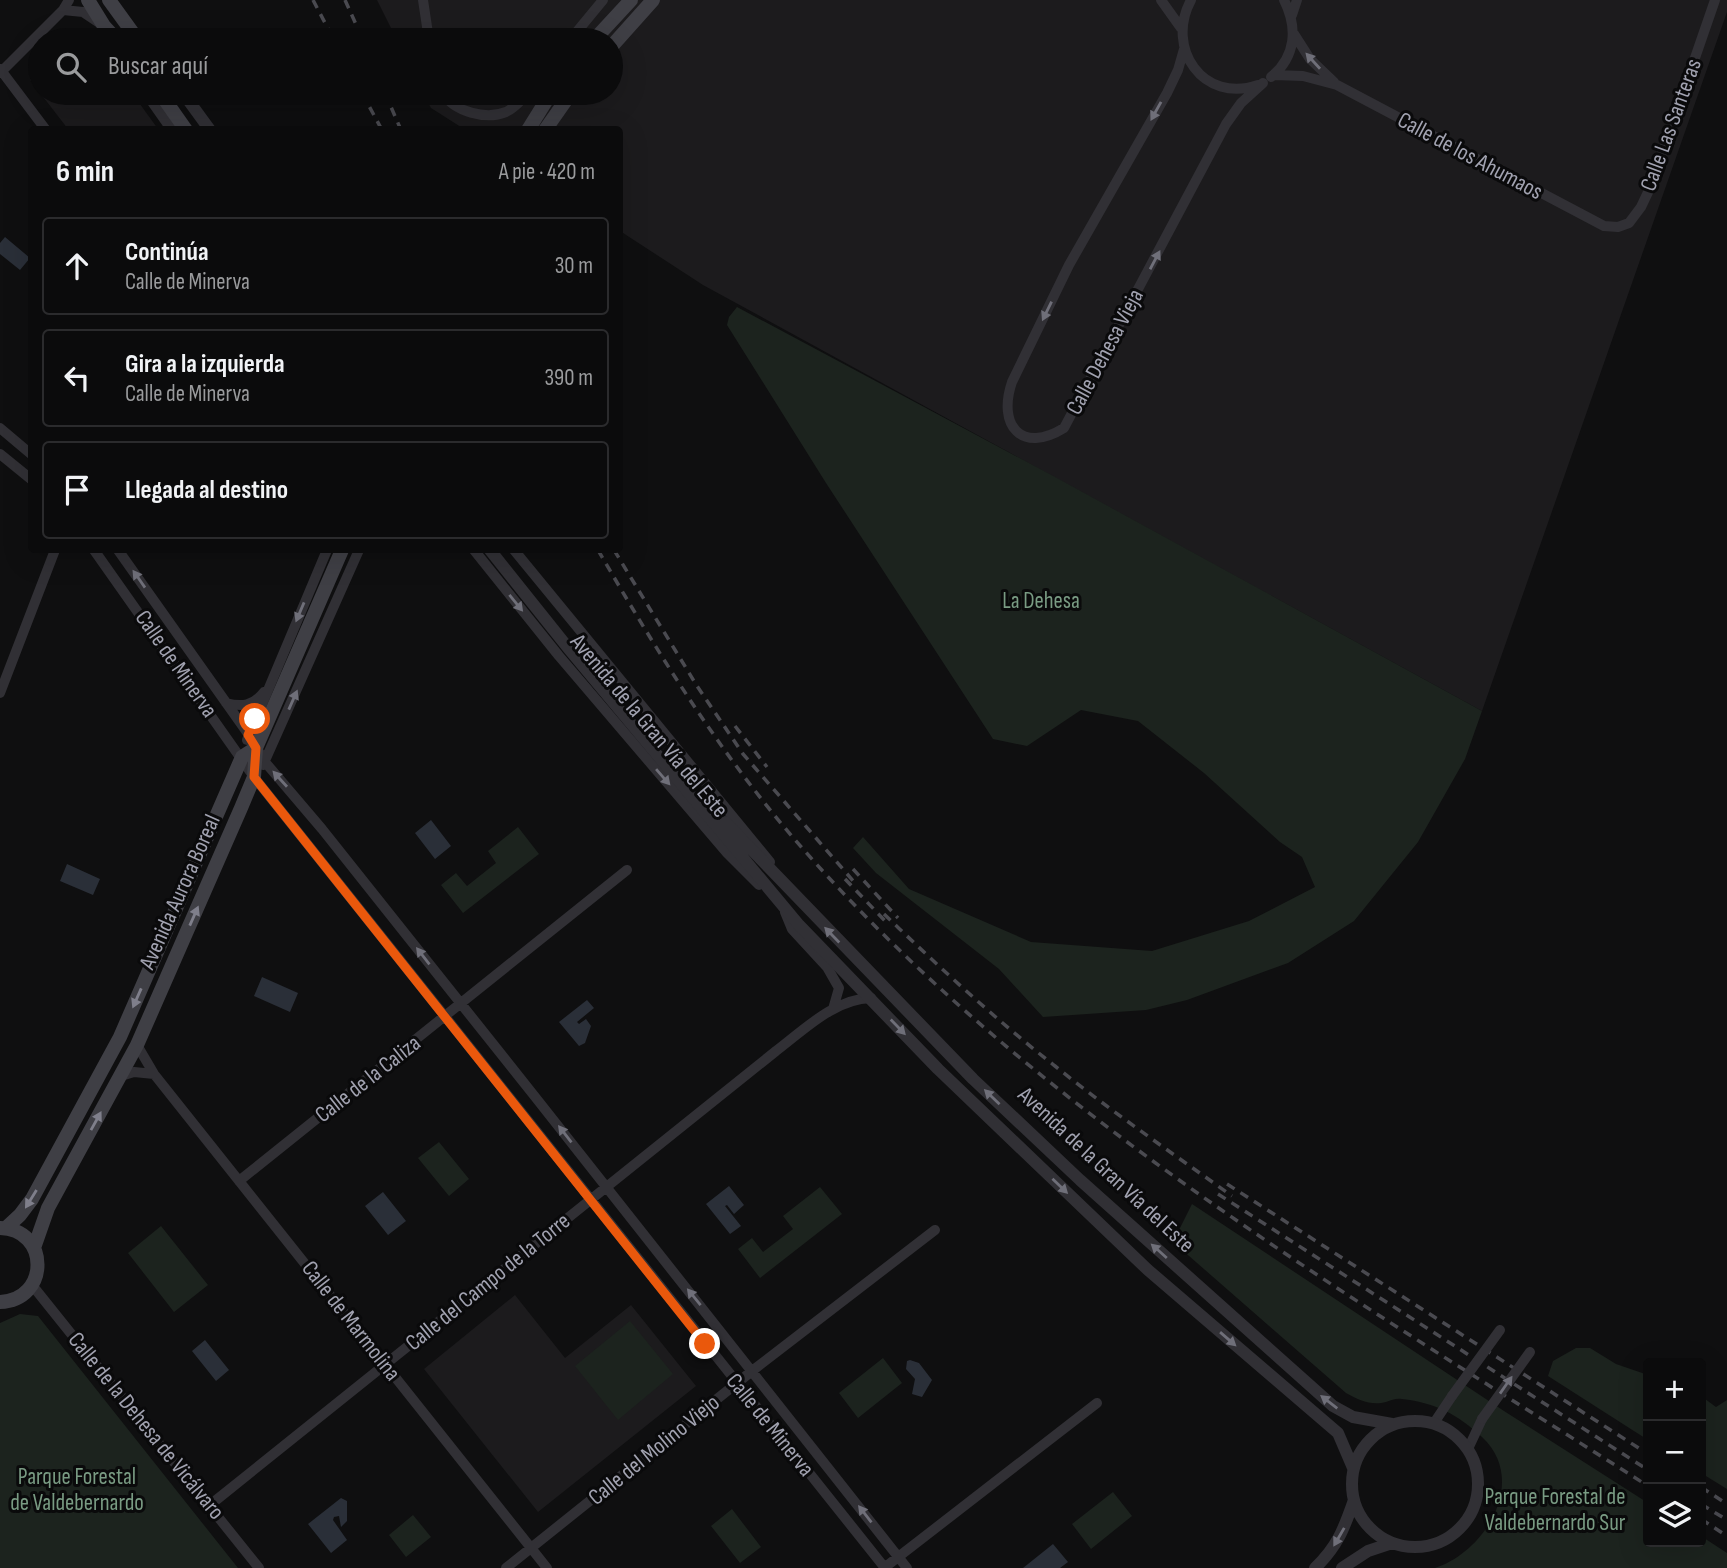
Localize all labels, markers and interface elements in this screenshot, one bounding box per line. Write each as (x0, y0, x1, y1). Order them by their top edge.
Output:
search box (28, 28, 623, 105)
icon: search (52, 48, 90, 86)
text: Buscar aquí (108, 51, 208, 82)
one-way arrow (1306, 53, 1322, 70)
street label: Calle Las Santeras (1634, 55, 1708, 195)
one-way arrow (1150, 101, 1162, 121)
street label: Calle de los Ahumaos (1393, 106, 1547, 206)
text: 6 min (56, 154, 114, 190)
text: A pie · 420 m (499, 158, 595, 186)
text: Continúa (125, 237, 209, 268)
icon: ahead (58, 247, 96, 285)
one-way arrow (1149, 250, 1160, 270)
text: 30 m (555, 252, 593, 280)
text: Calle de Minerva (125, 268, 250, 296)
street label: Calle Dehesa Vieja (1060, 284, 1150, 420)
one-way arrow (1042, 301, 1053, 321)
text: Gira a la izquierda (125, 349, 285, 380)
icon: left (58, 359, 96, 397)
text: 390 m (544, 364, 593, 392)
text: Calle de Minerva (125, 380, 250, 408)
icon: arrive (58, 471, 96, 509)
text: Llegada al destino (125, 475, 288, 506)
one-way arrow (132, 570, 146, 588)
park label: La Dehesa (1002, 587, 1080, 615)
one-way arrow (508, 595, 523, 612)
one-way arrow (295, 602, 306, 623)
street label: Calle de Minerva (129, 605, 223, 723)
street label: Avenida de la Gran Vía del Este (563, 628, 734, 823)
one-way arrow (288, 690, 299, 711)
route start (239, 703, 270, 734)
one-way arrow (655, 768, 671, 786)
one-way arrow (272, 770, 288, 788)
street label: Avenida Aurora Boreal (133, 810, 227, 974)
one-way arrow (189, 905, 200, 926)
one-way arrow (825, 927, 841, 944)
one-way arrow (416, 947, 430, 965)
one-way arrow (131, 988, 143, 1008)
one-way arrow (889, 1018, 906, 1035)
street label: Calle de la Caliza (310, 1029, 426, 1129)
street label: Avenida de la Gran Vía del Este (1011, 1080, 1200, 1259)
one-way arrow (984, 1089, 1001, 1105)
one-way arrow (90, 1111, 102, 1131)
one-way arrow (558, 1125, 572, 1143)
one-way arrow (1051, 1177, 1068, 1193)
one-way arrow (25, 1189, 38, 1209)
street label: Calle del Campo de la Torre (400, 1207, 576, 1357)
one-way arrow (1150, 1243, 1168, 1259)
street label: Calle de Marmolina (295, 1255, 407, 1387)
one-way arrow (688, 1288, 702, 1306)
street label: Calle de la Dehesa de Vicálvaro (62, 1327, 230, 1525)
route end (689, 1328, 720, 1359)
one-way arrow (1220, 1331, 1237, 1346)
map controls (1643, 1358, 1706, 1547)
button: + (1643, 1358, 1706, 1421)
street label: Calle de Minerva (720, 1368, 820, 1482)
one-way arrow (1498, 1376, 1512, 1394)
street label: Calle del Molino Viejo (583, 1389, 725, 1511)
one-way arrow (1321, 1394, 1339, 1409)
button: − (1643, 1421, 1706, 1484)
park label: Parque Forestal de Valdebernardo (10, 1463, 144, 1517)
park label: Parque Forestal de Valdebernardo Sur (1485, 1483, 1626, 1537)
button: layers (1643, 1484, 1706, 1547)
one-way arrow (858, 1506, 873, 1524)
one-way arrow (1333, 1528, 1345, 1547)

